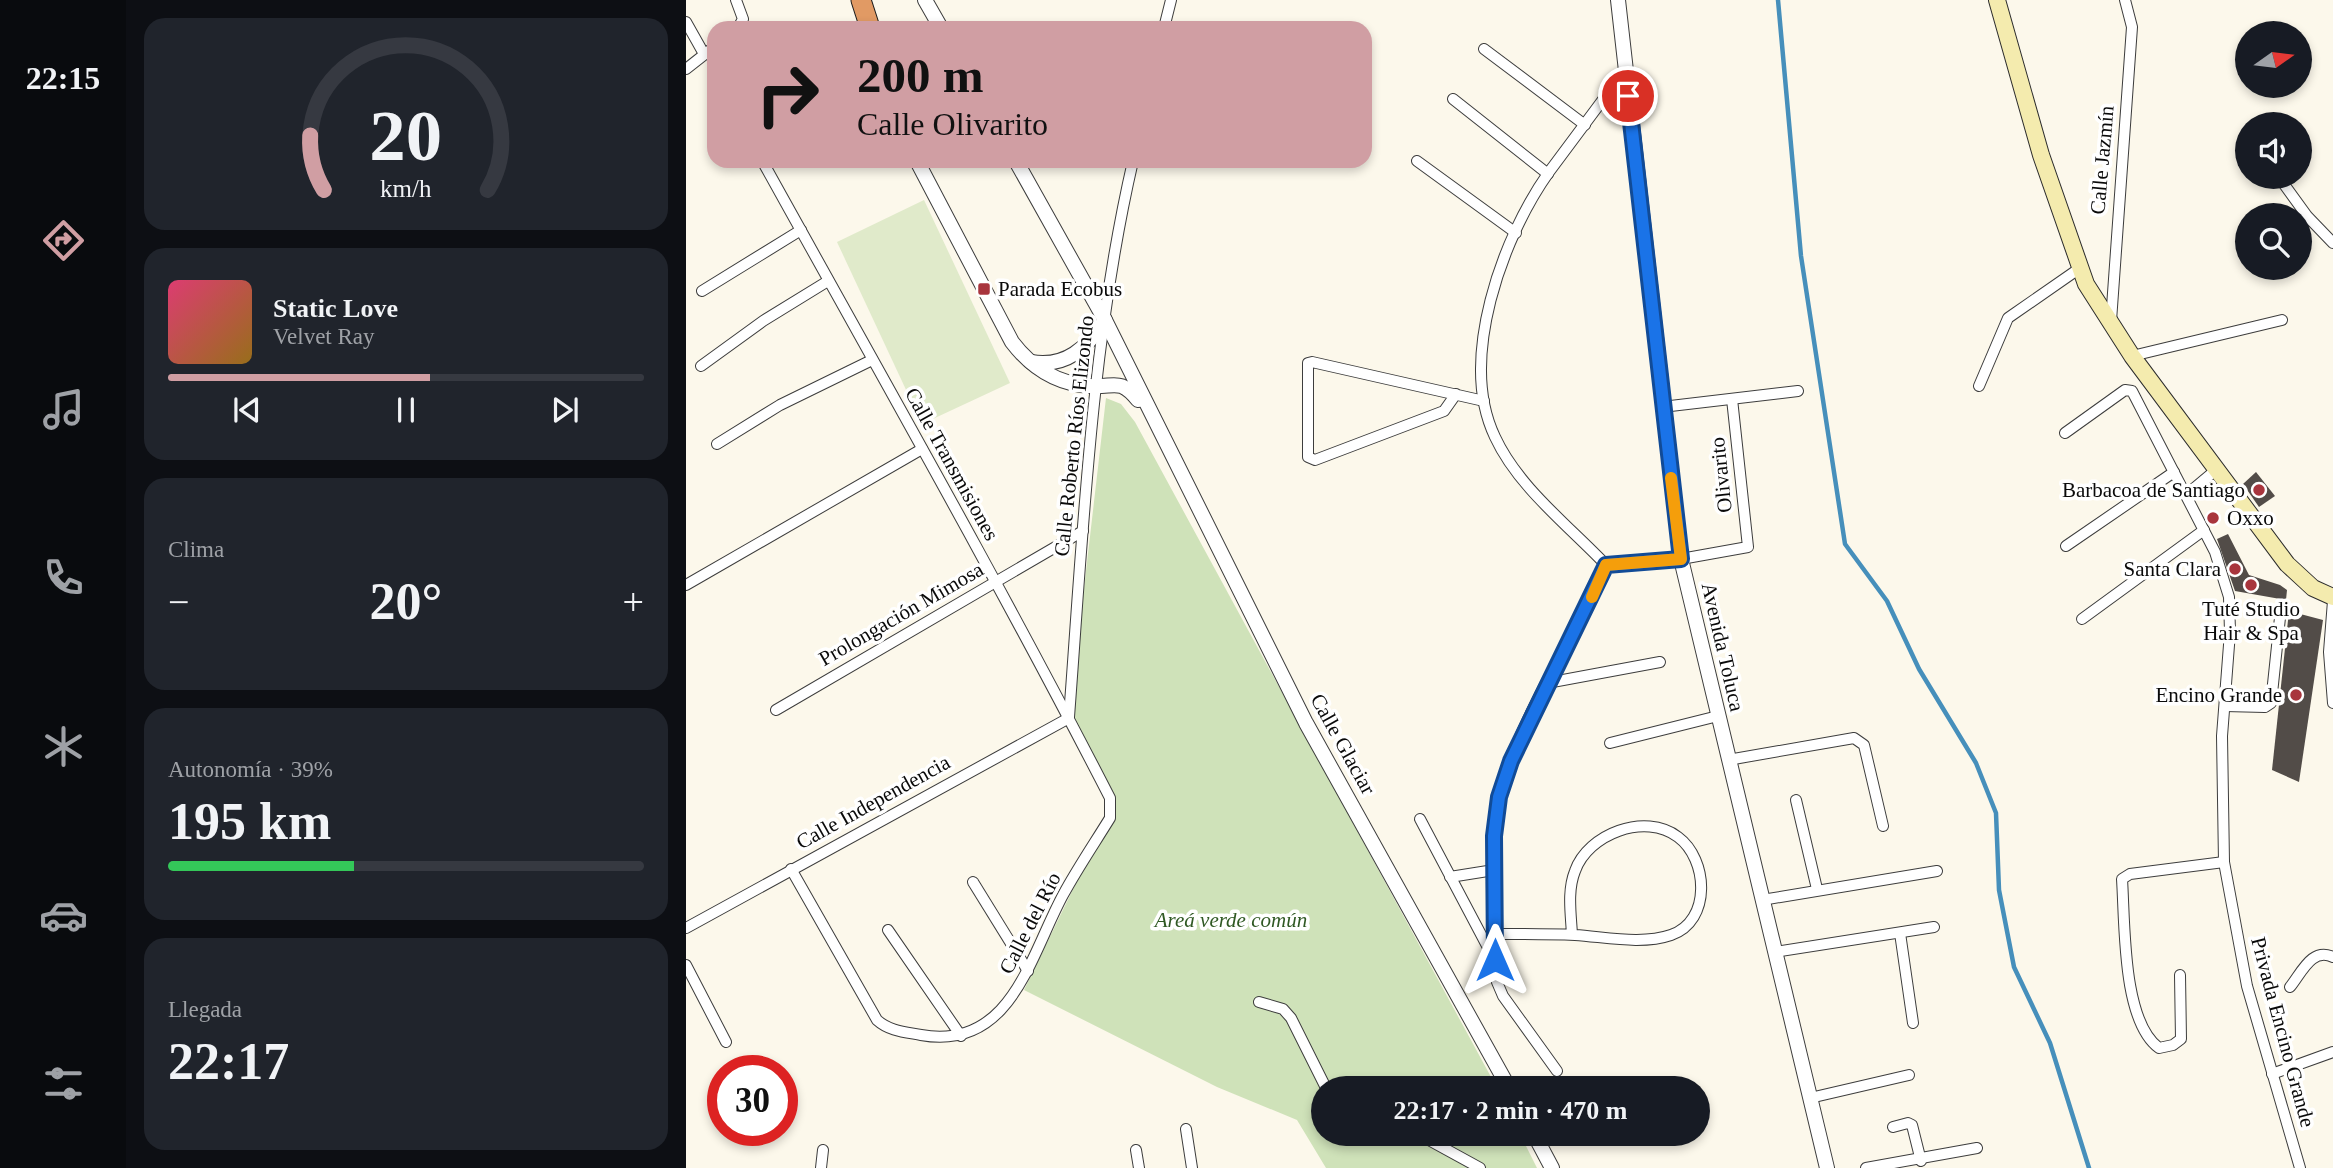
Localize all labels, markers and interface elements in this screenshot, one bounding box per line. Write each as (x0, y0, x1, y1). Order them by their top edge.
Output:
north arrow (2235, 21, 2312, 98)
map controls (2235, 21, 2312, 280)
text: 200 m (857, 48, 984, 103)
icon: right (742, 49, 833, 140)
text: 22:15 (26, 60, 100, 96)
pin (1598, 66, 1658, 126)
icon: arrive (1609, 77, 1647, 115)
text: 20 (370, 95, 442, 176)
street label: Calle Jazmín (2085, 104, 2119, 215)
text: Calle Olivarito (857, 106, 1048, 142)
button: sound (2235, 112, 2312, 189)
text: km/h (380, 175, 432, 202)
button: search (2235, 203, 2312, 280)
icon: directions (39, 216, 88, 265)
place label: Parada Ecobus (998, 277, 1122, 301)
marker: Parada Ecobus (976, 281, 992, 297)
text: Static Love (273, 294, 398, 323)
street label: Calle Roberto Ríos Elizondo (1049, 314, 1099, 558)
text: Velvet Ray (273, 324, 375, 349)
street label: Calle Transmisiones (900, 383, 1004, 545)
icon: music (39, 385, 88, 434)
icon: previous (228, 391, 266, 429)
icon: pause (387, 391, 425, 429)
icon: next (546, 391, 584, 429)
street label: Olivarito (1705, 436, 1737, 514)
place label: Barbacoa de Santiago (2062, 478, 2245, 502)
marker: Barbacoa de Santiago (2251, 482, 2267, 498)
place label: Oxxo (2227, 506, 2274, 530)
marker: Oxxo (2205, 510, 2221, 526)
text: Clima (168, 537, 224, 562)
icon: phone (39, 553, 88, 602)
street label: Prolongación Mimosa (814, 557, 988, 671)
place label: Santa Clara (2124, 557, 2222, 581)
marker: Santa Clara (2227, 561, 2243, 577)
text: 20° (370, 573, 442, 630)
marker: Tuté Studio Hair & Spa (2243, 577, 2259, 593)
street label: Avenida Toluca (1697, 580, 1750, 714)
text: − (168, 581, 189, 623)
text: + (623, 581, 644, 623)
place label: Tuté Studio Hair & Spa (2202, 597, 2300, 645)
place label: Encino Grande (2155, 683, 2282, 707)
marker: Encino Grande (2288, 687, 2304, 703)
street label: Calle Glaciar (1306, 689, 1380, 799)
icon: climate (39, 722, 88, 771)
street label: Calle Independencia (792, 749, 955, 854)
text: Autonomía · 39% (168, 757, 333, 782)
text: 195 km (168, 793, 331, 850)
street label: Calle del Río (994, 868, 1066, 978)
icon: car (39, 891, 88, 940)
park label: Areá verde común (1153, 908, 1307, 932)
position arrow (1458, 923, 1532, 997)
street label: Privada Encino Grande (2246, 934, 2320, 1130)
text: Llegada (168, 997, 242, 1022)
text: 22:17 (168, 1033, 289, 1090)
speed limit sign: 30 (707, 1055, 798, 1146)
icon: filters (39, 1059, 88, 1108)
text: 22:17 · 2 min · 470 m (1394, 1096, 1628, 1125)

